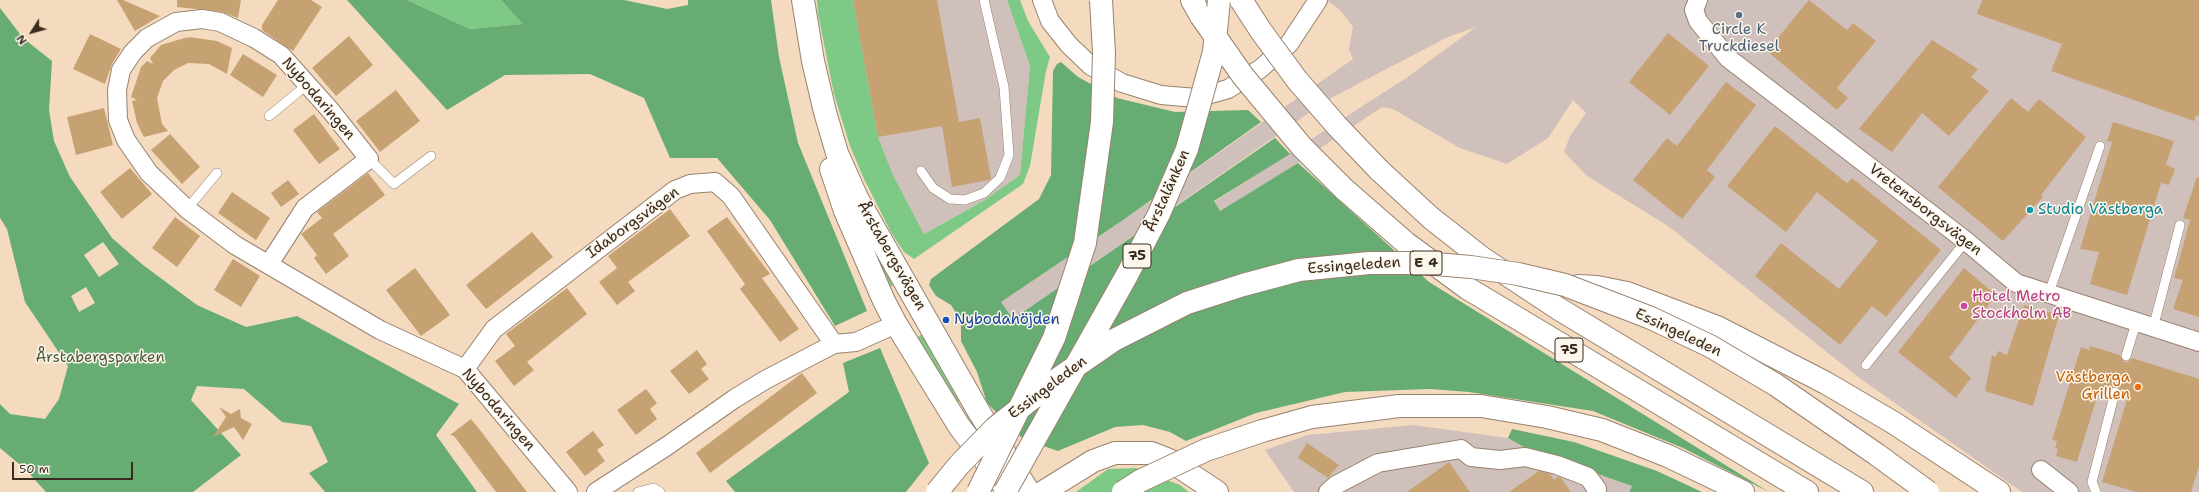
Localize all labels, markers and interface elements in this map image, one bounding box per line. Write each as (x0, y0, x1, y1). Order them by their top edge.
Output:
marker: Circle K Truckdiesel (1734, 10, 1744, 20)
north arrow (12, 12, 52, 52)
place label: Circle K Truckdiesel (1699, 21, 1779, 56)
text: N (13, 32, 31, 48)
street label: Nybodaringen (277, 54, 359, 144)
street label: Årstalänken (1142, 147, 1194, 235)
street label: Vretensborgsvägen (1865, 160, 1985, 260)
street label: Idaborgsvägen (583, 183, 683, 263)
street label: Årstabergsvägen (852, 198, 930, 314)
place label: Studio Västberga (2038, 201, 2163, 219)
marker: Studio Västberga (2025, 205, 2035, 215)
road number: 75 (1123, 244, 1151, 268)
road number: E 4 (1410, 251, 1442, 275)
street label: Essingeleden (1307, 254, 1401, 278)
place label: Hotel Metro Stockholm AB (1972, 288, 2071, 323)
marker: Hotel Metro Stockholm AB (1959, 301, 1969, 311)
street label: Essingeleden (1632, 305, 1724, 361)
place label: Nybodahöjden (954, 311, 1060, 329)
marker: Nybodahöjden (941, 315, 951, 325)
road number: 75 (1555, 338, 1583, 362)
park label: Årstabergsparken (35, 349, 165, 367)
street label: Essingeleden (1005, 353, 1091, 423)
street label: Nybodaringen (457, 365, 539, 455)
place label: Västberga Grillen (2056, 369, 2130, 404)
marker: Västberga Grillen (2133, 382, 2143, 392)
scale bar (14, 454, 135, 480)
text: 50 m (19, 461, 49, 477)

